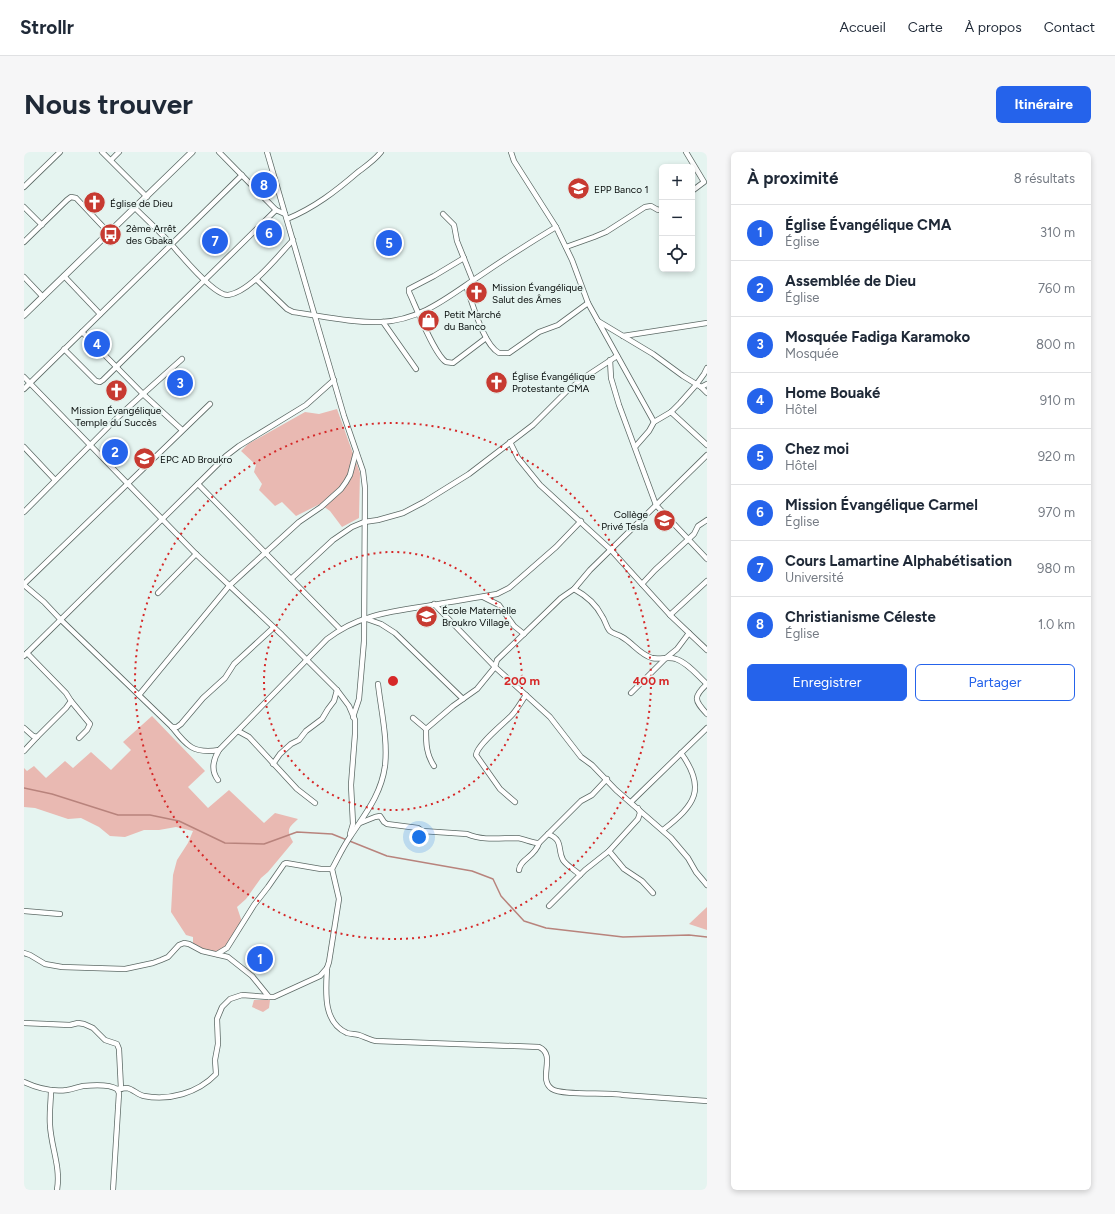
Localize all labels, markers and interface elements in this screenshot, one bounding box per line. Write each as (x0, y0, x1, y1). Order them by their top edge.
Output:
text: Strollr (20, 16, 74, 39)
text: Accueil (840, 19, 886, 36)
text: Carte (908, 19, 943, 36)
text: À propos (965, 19, 1022, 36)
text: Contact (1044, 19, 1095, 36)
button: Itinéraire (996, 86, 1091, 123)
text: Nous trouver (24, 87, 193, 121)
map controls (659, 164, 695, 272)
button: + (659, 164, 695, 200)
text: À proximité (747, 168, 838, 188)
pin: 8 (251, 170, 277, 200)
text: 8 résultats (1014, 171, 1075, 186)
school or university icon: EPP Banco 1 (566, 176, 592, 202)
place label: EPP Banco 1 (594, 183, 649, 196)
church icon: Église de Dieu (82, 190, 108, 216)
place label: Église de Dieu (110, 197, 173, 210)
button: − (659, 200, 695, 236)
text: Église Évangélique CMA (785, 216, 952, 234)
pin: 6 (256, 218, 282, 248)
bus stop icon: 2ème Arrêt des Gbaka (98, 221, 124, 247)
place label: 2ème Arrêt des Gbaka (126, 222, 176, 247)
text: 1 (757, 225, 763, 240)
text: 310 m (1040, 225, 1075, 240)
pin: 7 (202, 226, 228, 256)
pin: 5 (376, 228, 402, 258)
text: Église (785, 234, 819, 249)
button: locate (659, 236, 695, 272)
text: Assemblée de Dieu (785, 272, 916, 290)
church icon: Mission Évangélique Salut des Âmes (464, 280, 490, 306)
place label: Mission Évangélique Salut des Âmes (492, 281, 583, 306)
text: 2 (756, 281, 764, 296)
text: 760 m (1038, 281, 1075, 296)
text: Église (785, 290, 819, 305)
shop icon: Petit Marché du Banco (415, 307, 441, 333)
place label: Petit Marché du Banco (444, 308, 501, 333)
text: Mosquée Fadiga Karamoko (785, 328, 970, 346)
pin: 4 (84, 329, 110, 359)
text: 3 (756, 337, 764, 352)
text: 800 m (1036, 337, 1075, 352)
text: Mosquée (785, 346, 839, 361)
pin: 3 (167, 368, 193, 398)
church icon: Église Évangélique Protestante CMA (484, 369, 510, 395)
place label: Église Évangélique Protestante CMA (512, 370, 596, 395)
church icon: Mission Évangélique Temple du Succès (103, 377, 129, 403)
text: Home Bouaké (785, 384, 880, 402)
text: 4 (756, 393, 764, 408)
text: 910 m (1040, 393, 1075, 408)
text: Hôtel (785, 402, 817, 417)
place label: Mission Évangélique Temple du Succès (71, 404, 162, 429)
pin: 2 (102, 437, 128, 467)
text: Chez moi (785, 440, 849, 458)
school or university icon: EPC AD Broukro (131, 446, 157, 472)
text: 5 (756, 449, 764, 464)
text: 920 m (1038, 449, 1075, 464)
place label: EPC AD Broukro (160, 453, 233, 466)
text: Hôtel (785, 458, 817, 473)
text: Mission Évangélique Carmel (785, 496, 978, 514)
text: 6 (756, 505, 764, 520)
text: 970 m (1038, 505, 1075, 520)
school or university icon: Collège Privé Tesla (651, 507, 677, 533)
place label: Collège Privé Tesla (601, 508, 649, 533)
text: Église (785, 514, 819, 529)
text: Cours Lamartine Alphabétisation (785, 552, 1012, 570)
text: 7 (756, 561, 764, 576)
text: 980 m (1037, 561, 1075, 576)
text: Université (785, 570, 844, 585)
school or university icon: École Maternelle Broukro Village (413, 603, 439, 629)
place label: École Maternelle Broukro Village (442, 604, 517, 629)
text: Christianisme Céleste (785, 608, 936, 626)
text: 8 (756, 617, 764, 632)
text: 1.0 km (1038, 617, 1075, 632)
text: Église (785, 626, 819, 641)
button: Enregistrer (747, 664, 907, 701)
button: Partager (915, 664, 1075, 701)
centre of rings (386, 674, 400, 688)
text: 200 m (504, 674, 540, 688)
text: 400 m (633, 674, 669, 688)
your location (409, 827, 429, 847)
pin: 1 (247, 944, 273, 974)

